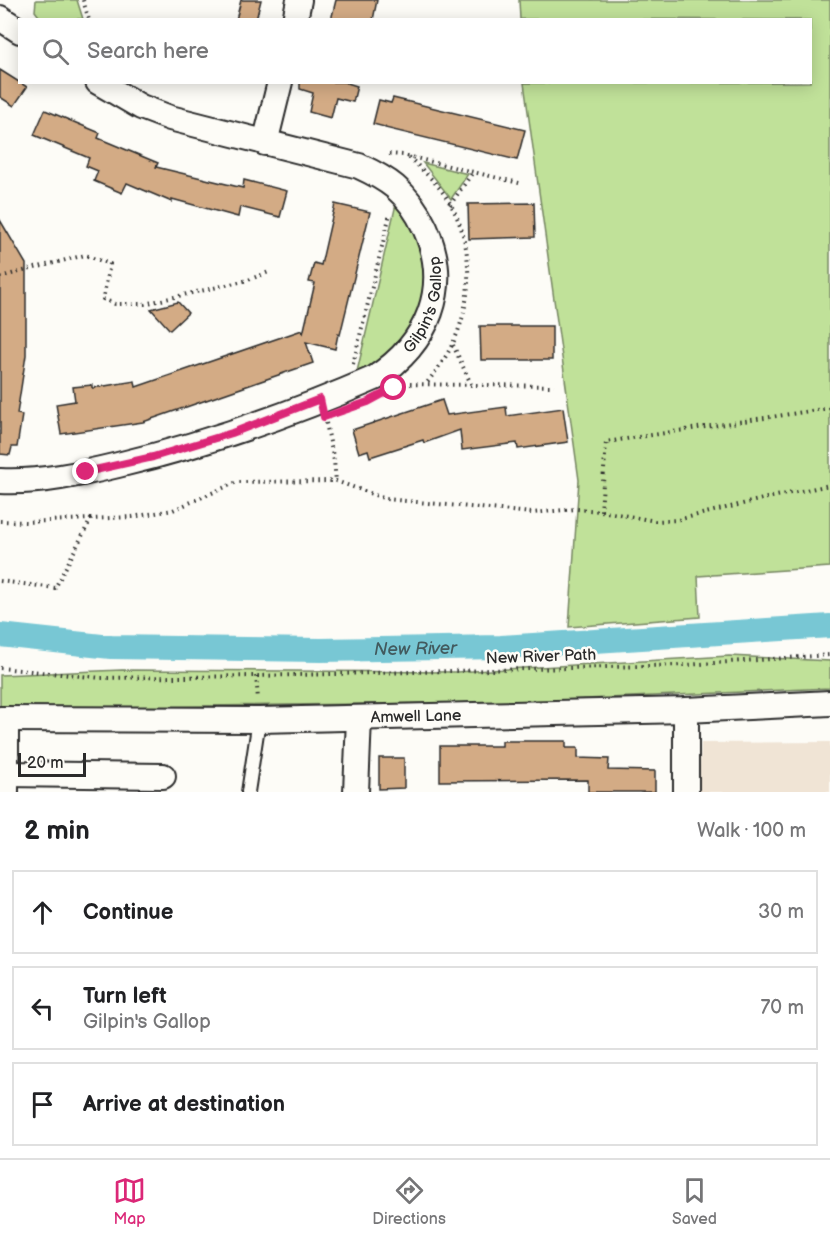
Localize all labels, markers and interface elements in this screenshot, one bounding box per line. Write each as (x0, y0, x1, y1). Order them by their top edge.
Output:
search box (18, 18, 812, 84)
icon: search (39, 35, 72, 68)
text: Search here (87, 38, 209, 65)
street label: Gilpin's Gallop (399, 255, 446, 357)
route start (380, 374, 406, 400)
route end (72, 458, 98, 484)
water label: New River (374, 637, 458, 660)
street label: New River Path (485, 646, 597, 668)
street label: Amwell Lane (370, 706, 462, 727)
scale bar (18, 750, 86, 778)
text: 20 m (27, 754, 63, 773)
text: 2 min (24, 816, 90, 847)
text: Walk · 100 m (697, 819, 806, 843)
icon: ahead (26, 896, 59, 929)
text: Continue (83, 899, 173, 926)
text: 30 m (758, 900, 804, 924)
text: Turn left (83, 983, 167, 1010)
icon: left (26, 992, 59, 1025)
text: 70 m (760, 996, 804, 1020)
text: Gilpin's Gallop (83, 1010, 211, 1034)
icon: arrive (26, 1088, 59, 1121)
text: Arrive at destination (83, 1091, 285, 1118)
tab: Map (113, 1174, 146, 1229)
tab: Directions (372, 1174, 446, 1229)
tab: Saved (672, 1174, 717, 1229)

